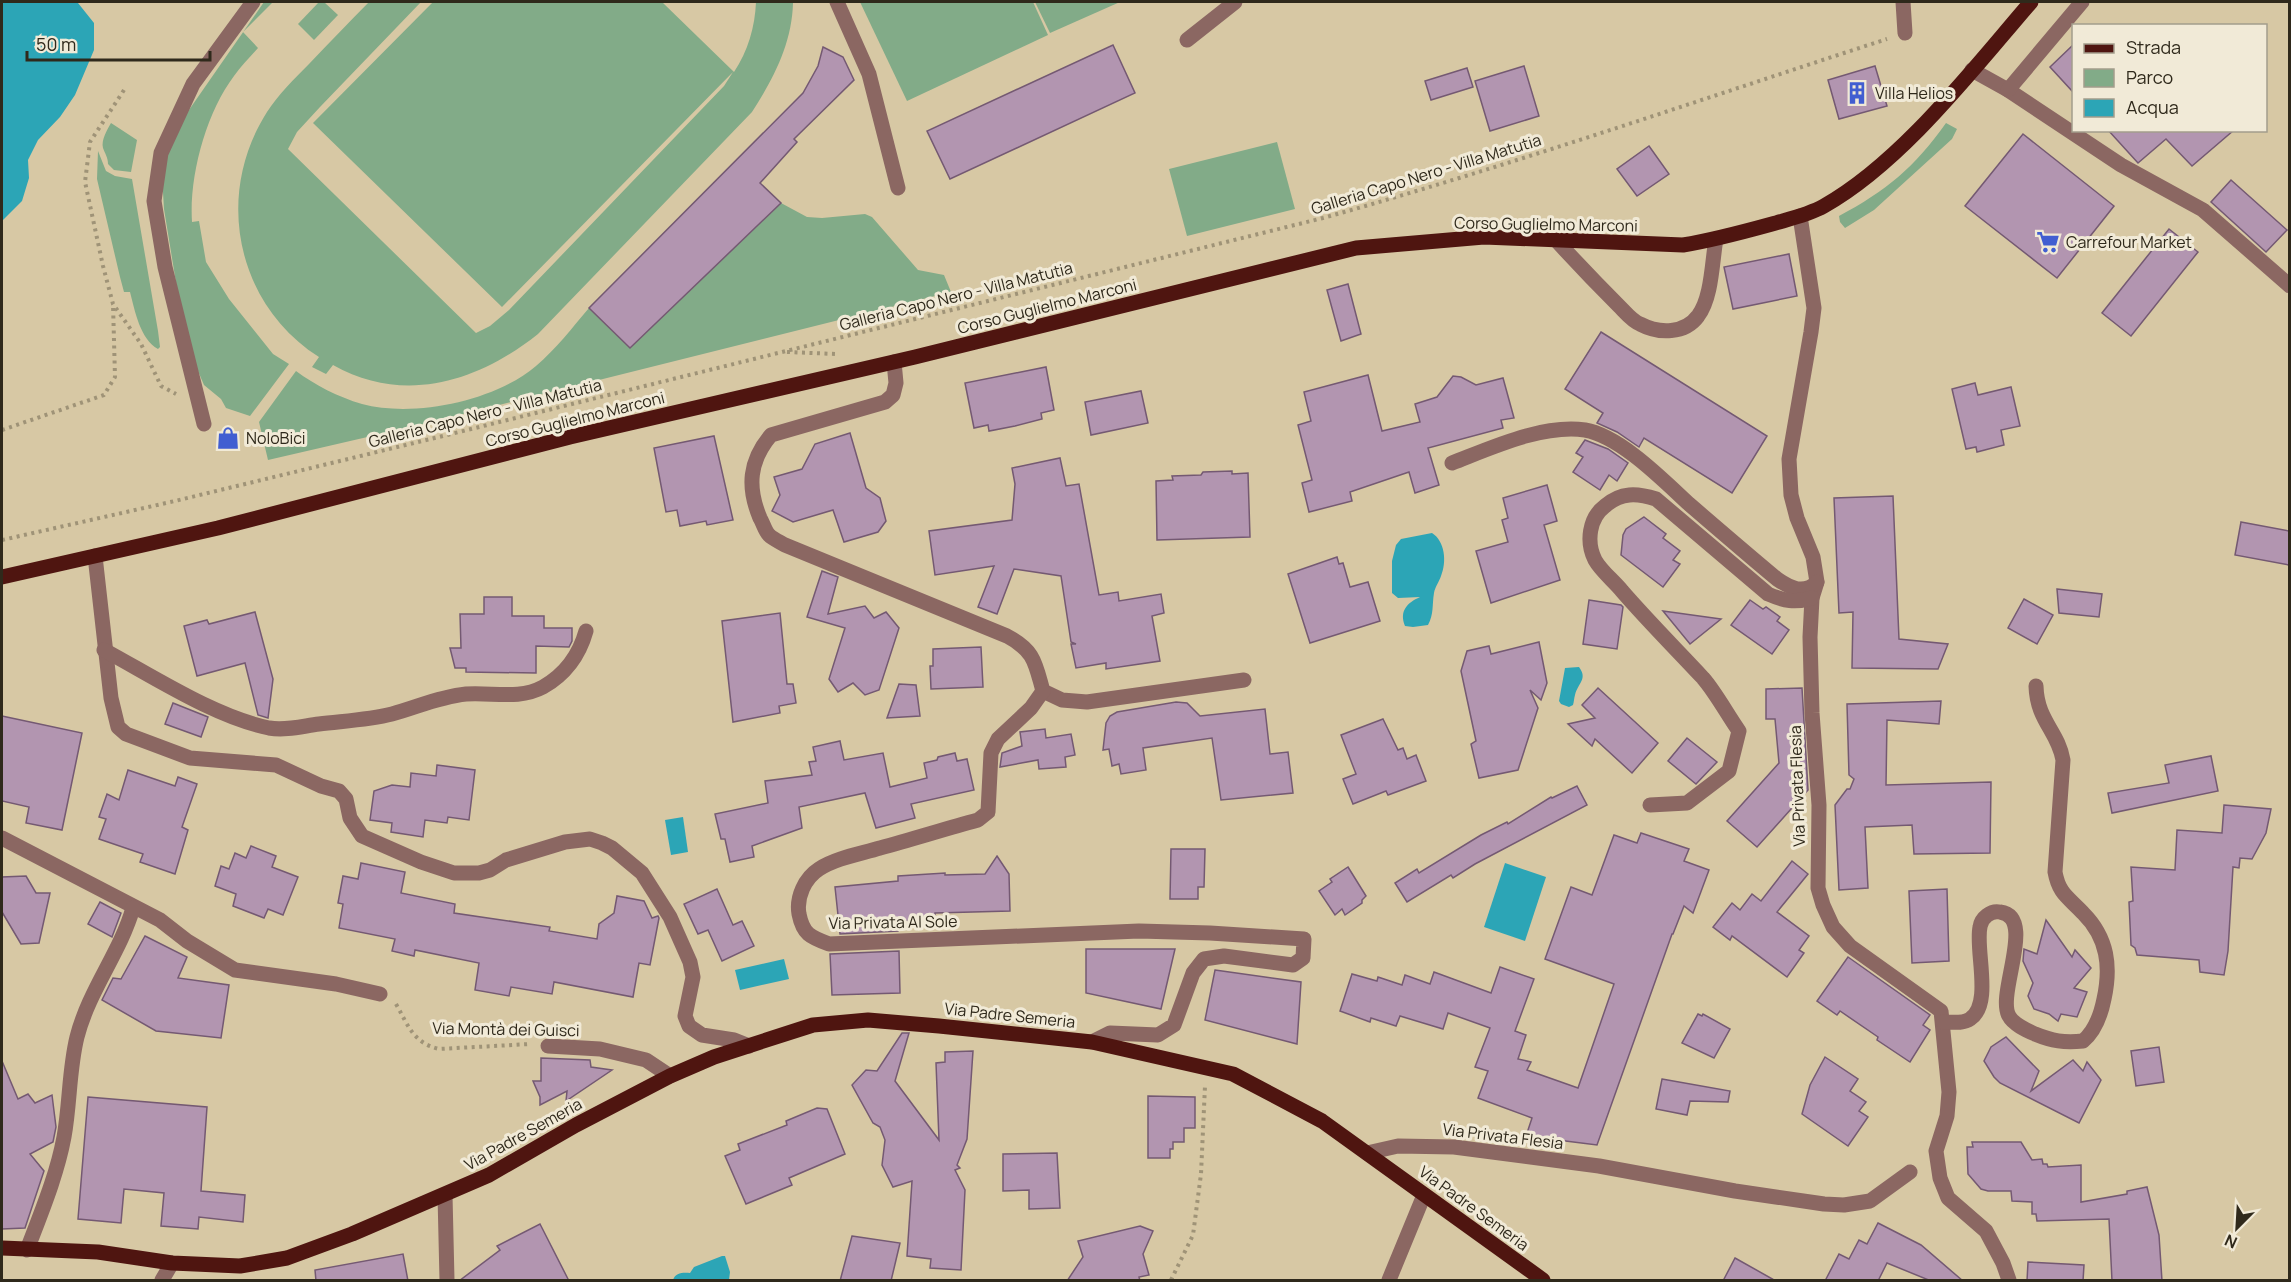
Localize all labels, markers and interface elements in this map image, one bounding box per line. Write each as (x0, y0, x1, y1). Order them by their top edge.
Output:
scale bar (27, 24, 210, 62)
legend (2072, 24, 2267, 132)
text: 50 m (36, 32, 76, 56)
text: Strada (2126, 35, 2181, 59)
text: Parco (2126, 65, 2173, 89)
building icon: Villa Helios (1844, 80, 1870, 106)
place label: Villa Helios (1875, 82, 1953, 104)
text: Acqua (2126, 95, 2179, 119)
street label: Galleria Capo Nero - Villa Matutia (1308, 128, 1544, 220)
street label: Corso Guglielmo Marconi (1454, 211, 1638, 237)
supermarket icon: Carrefour Market (2035, 229, 2061, 255)
place label: Carrefour Market (2066, 231, 2192, 253)
street label: Galleria Capo Nero - Villa Matutia (837, 256, 1075, 336)
street label: Corso Guglielmo Marconi (955, 273, 1139, 339)
street label: Galleria Capo Nero - Villa Matutia (366, 373, 604, 453)
street label: Corso Guglielmo Marconi (483, 386, 667, 452)
shop icon: NoloBici (215, 425, 241, 451)
place label: NoloBici (246, 427, 306, 449)
street label: Via Privata Flesia (1784, 725, 1810, 847)
street label: Via Privata Al Sole (828, 910, 958, 934)
street label: Via Padre Semeria (944, 997, 1076, 1033)
street label: Via Montà dei Guisci (432, 1017, 580, 1041)
street label: Via Padre Semeria (460, 1093, 586, 1175)
street label: Via Privata Flesia (1441, 1118, 1565, 1154)
street label: Via Padre Semeria (1414, 1161, 1534, 1255)
north arrow (2207, 1198, 2267, 1258)
text: N (2221, 1229, 2241, 1254)

